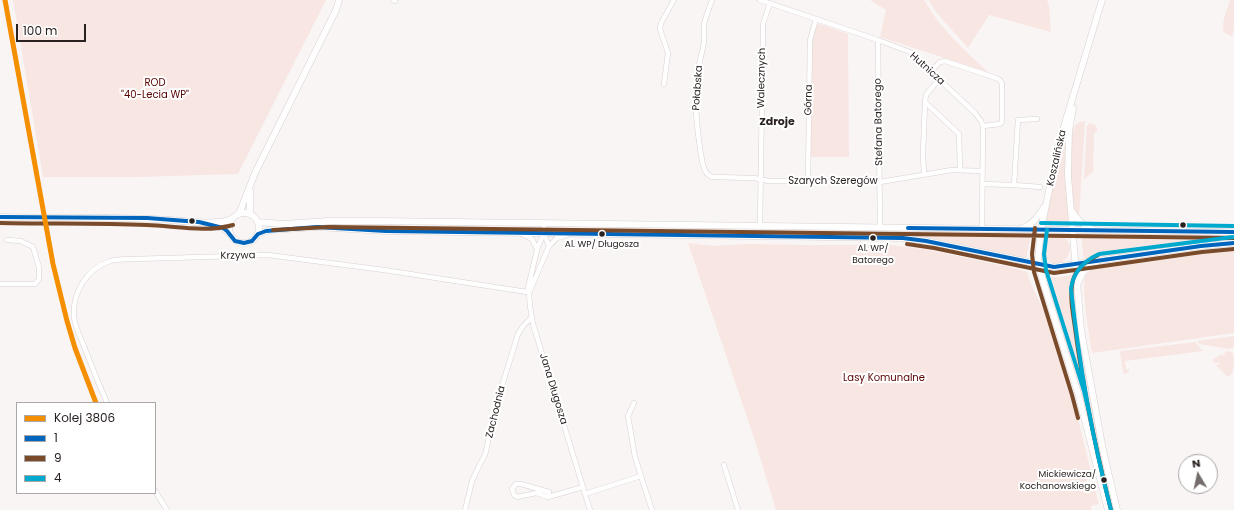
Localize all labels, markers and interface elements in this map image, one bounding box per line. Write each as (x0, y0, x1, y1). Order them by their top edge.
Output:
scale bar (18, 16, 88, 42)
text: 100 m (23, 22, 57, 39)
street label: Walecznych (755, 48, 769, 108)
street label: Hutnicza (907, 50, 947, 88)
street label: Połabska (690, 65, 706, 111)
park label: ROD "40-Lecia WP" (121, 77, 189, 100)
street label: Stefana Batorego (872, 78, 886, 166)
street label: Górna (803, 84, 815, 116)
district label: Zdroje (759, 115, 795, 129)
street label: Koszalińska (1045, 129, 1069, 187)
street label: Szarych Szeregów (788, 175, 878, 187)
unlabelled marker (187, 216, 197, 226)
unlabelled marker (1178, 220, 1188, 230)
marker: Al. WP/ Długosza (597, 229, 607, 239)
marker: Al. WP/ Batorego (868, 233, 878, 243)
place label: Al. WP/ Długosza (565, 240, 639, 250)
place label: Al. WP/ Batorego (852, 244, 894, 265)
street label: Krzywa (220, 250, 256, 262)
street label: Jana Długosza (537, 352, 569, 426)
park label: Lasy Komunalne (843, 372, 925, 384)
street label: Zachodnia (484, 385, 508, 439)
legend (16, 402, 156, 494)
text: Kolej 3806 (54, 409, 115, 426)
text: 1 (54, 429, 58, 446)
text: 9 (54, 449, 62, 466)
north arrow (1178, 454, 1218, 494)
text: N (1191, 455, 1202, 472)
text: 4 (54, 469, 62, 486)
place label: Mickiewicza/ Kochanowskiego (1020, 470, 1096, 491)
marker: Mickiewicza/ Kochanowskiego (1099, 475, 1109, 485)

